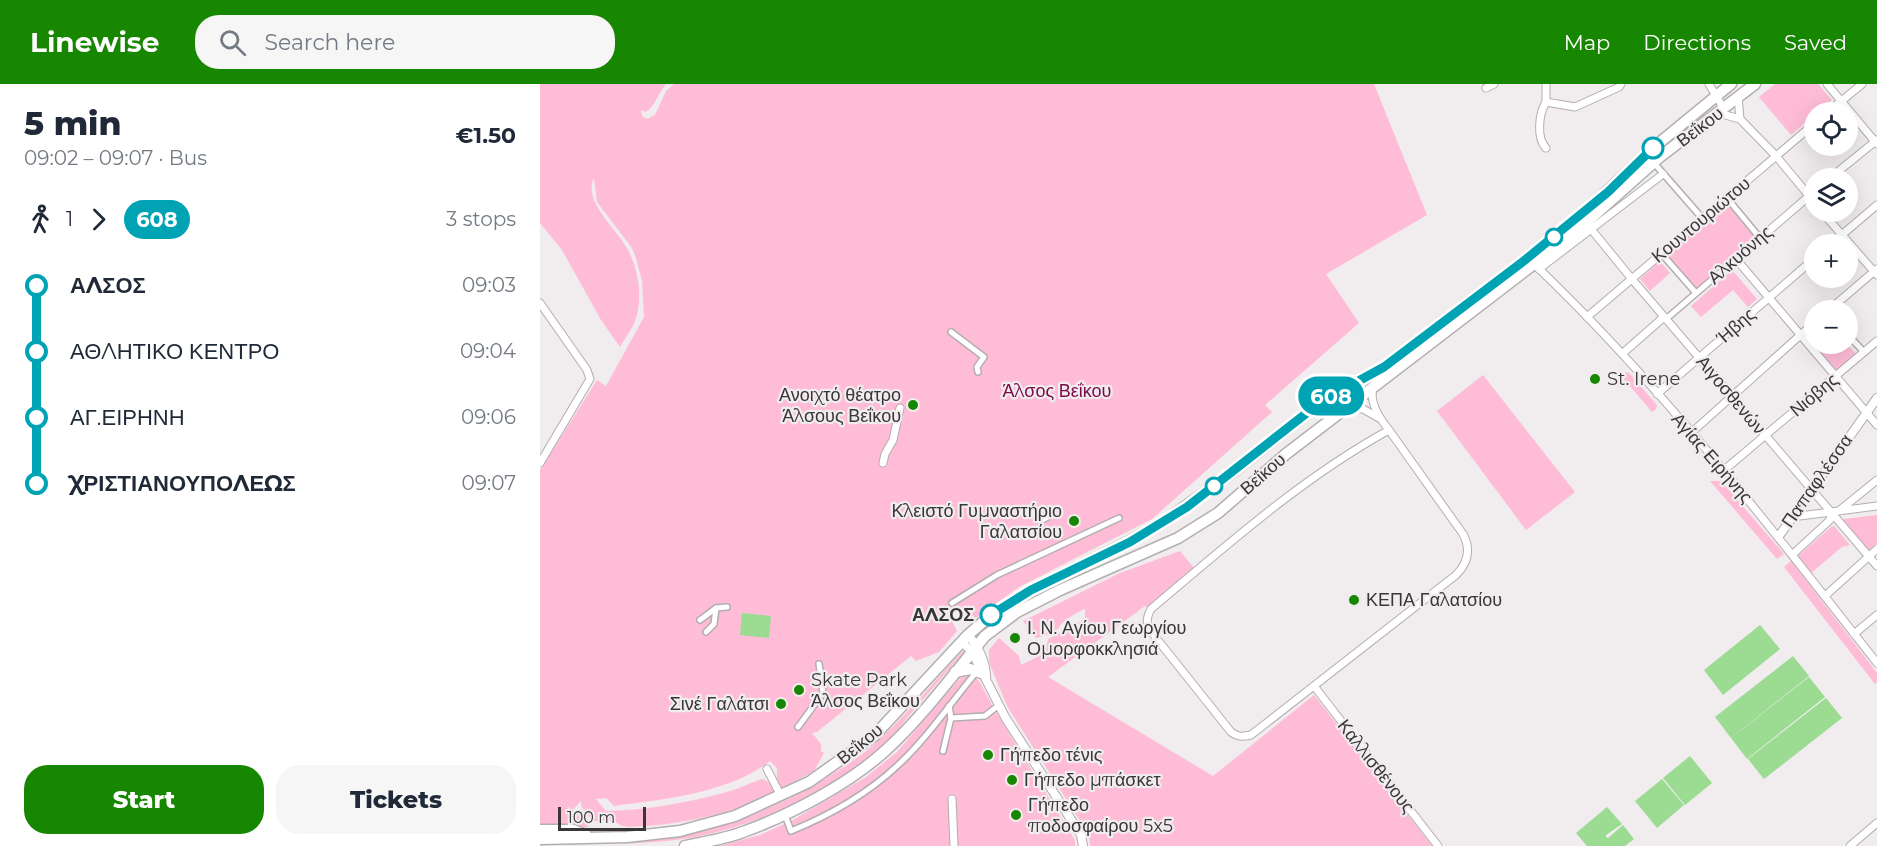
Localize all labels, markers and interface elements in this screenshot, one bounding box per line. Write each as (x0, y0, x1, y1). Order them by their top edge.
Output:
search box (195, 15, 615, 69)
text: Linewise (30, 25, 159, 59)
icon: search (216, 26, 249, 59)
text: Search here (264, 29, 395, 56)
text: Map (1564, 30, 1610, 55)
text: Directions (1643, 30, 1751, 55)
text: Saved (1784, 30, 1847, 55)
street label: Βεΐκου (1672, 102, 1728, 152)
map controls (1804, 102, 1858, 354)
button: locate (1804, 102, 1858, 156)
text: 5 min (24, 103, 121, 143)
text: €1.50 (456, 122, 516, 149)
unlabelled marker (1642, 137, 1664, 159)
text: 09:02 – 09:07 · Bus (24, 146, 207, 170)
button: layers (1804, 168, 1858, 222)
street label: Κουντουριώτου (1647, 172, 1755, 268)
icon: walk (24, 203, 57, 236)
icon: forward (82, 203, 115, 236)
text: 1 (66, 207, 73, 231)
text: 608 (136, 207, 178, 232)
text: 3 stops (446, 207, 516, 231)
street label: Αλκυόνης (1703, 221, 1777, 289)
unlabelled marker (1545, 228, 1563, 246)
button: + (1804, 234, 1858, 288)
text: ΑΛΣΟΣ (70, 272, 146, 299)
text: 09:03 (462, 273, 516, 297)
button: − (1804, 300, 1858, 354)
street label: Ήβης (1711, 303, 1760, 349)
text: ΑΘΛΗΤΙΚΟ ΚΕΝΤΡΟ (70, 338, 279, 365)
text: 09:04 (460, 339, 516, 363)
street label: Αιγοσθενών (1692, 351, 1770, 439)
place label: St. Irene (1607, 368, 1681, 390)
street label: Νιόβης (1785, 368, 1843, 421)
marker: St. Irene (1588, 372, 1602, 386)
line badge: 608 (1296, 376, 1366, 416)
park label: Άλσος Βεΐκου (1003, 380, 1111, 402)
place label: Ανοιχτό θέατρο Άλσους Βεΐκου (779, 384, 901, 427)
text: 608 (1310, 384, 1352, 409)
marker: Ανοιχτό θέατρο Άλσους Βεΐκου (906, 398, 920, 412)
text: ΑΓ.ΕΙΡΗΝΗ (70, 404, 185, 431)
text: 09:06 (461, 405, 516, 429)
street label: Αγίας Ειρήνης (1667, 408, 1757, 508)
street label: Παπαφλέσσα (1777, 430, 1857, 532)
street label: Βεΐκου (1236, 448, 1290, 500)
text: ΧΡΙΣΤΙΑΝΟΥΠΟΛΕΩΣ (70, 470, 296, 497)
text: 09:07 (461, 471, 516, 495)
unlabelled marker (1205, 477, 1223, 495)
place label: Κλειστό Γυμναστήριο Γαλατσίου (891, 500, 1062, 543)
marker: Κλειστό Γυμναστήριο Γαλατσίου (1067, 514, 1081, 528)
place label: ΚΕΠΑ Γαλατσίου (1366, 589, 1502, 611)
marker: ΚΕΠΑ Γαλατσίου (1347, 593, 1361, 607)
place label: ΑΛΣΟΣ (912, 604, 974, 626)
marker: ΑΛΣΟΣ (980, 604, 1002, 626)
place label: Ι. Ν. Αγίου Γεωργίου Ομορφοκκλησιά (1027, 617, 1186, 660)
marker: Ι. Ν. Αγίου Γεωργίου Ομορφοκκλησιά (1008, 631, 1022, 645)
place label: Skate Park Άλσος Βεΐκου (811, 669, 920, 712)
marker: Skate Park Άλσος Βεΐκου (792, 683, 806, 697)
place label: Σινέ Γαλάτσι (670, 693, 769, 715)
marker: Σινέ Γαλάτσι (774, 697, 788, 711)
street label: Καλλισθένους (1333, 715, 1419, 817)
street label: Βεΐκου (833, 719, 887, 769)
place label: Γήπεδο τένις (1000, 744, 1103, 766)
marker: Γήπεδο τένις (981, 748, 995, 762)
button: Start (24, 765, 264, 834)
button: Tickets (276, 765, 516, 834)
place label: Γήπεδο μπάσκετ (1024, 769, 1161, 791)
marker: Γήπεδο μπάσκετ (1005, 773, 1019, 787)
place label: Γήπεδο ποδοσφαίρου 5x5 (1027, 794, 1173, 837)
scale bar (558, 804, 646, 832)
text: 100 m (567, 808, 615, 827)
marker: Γήπεδο ποδοσφαίρου 5x5 (1009, 808, 1023, 822)

